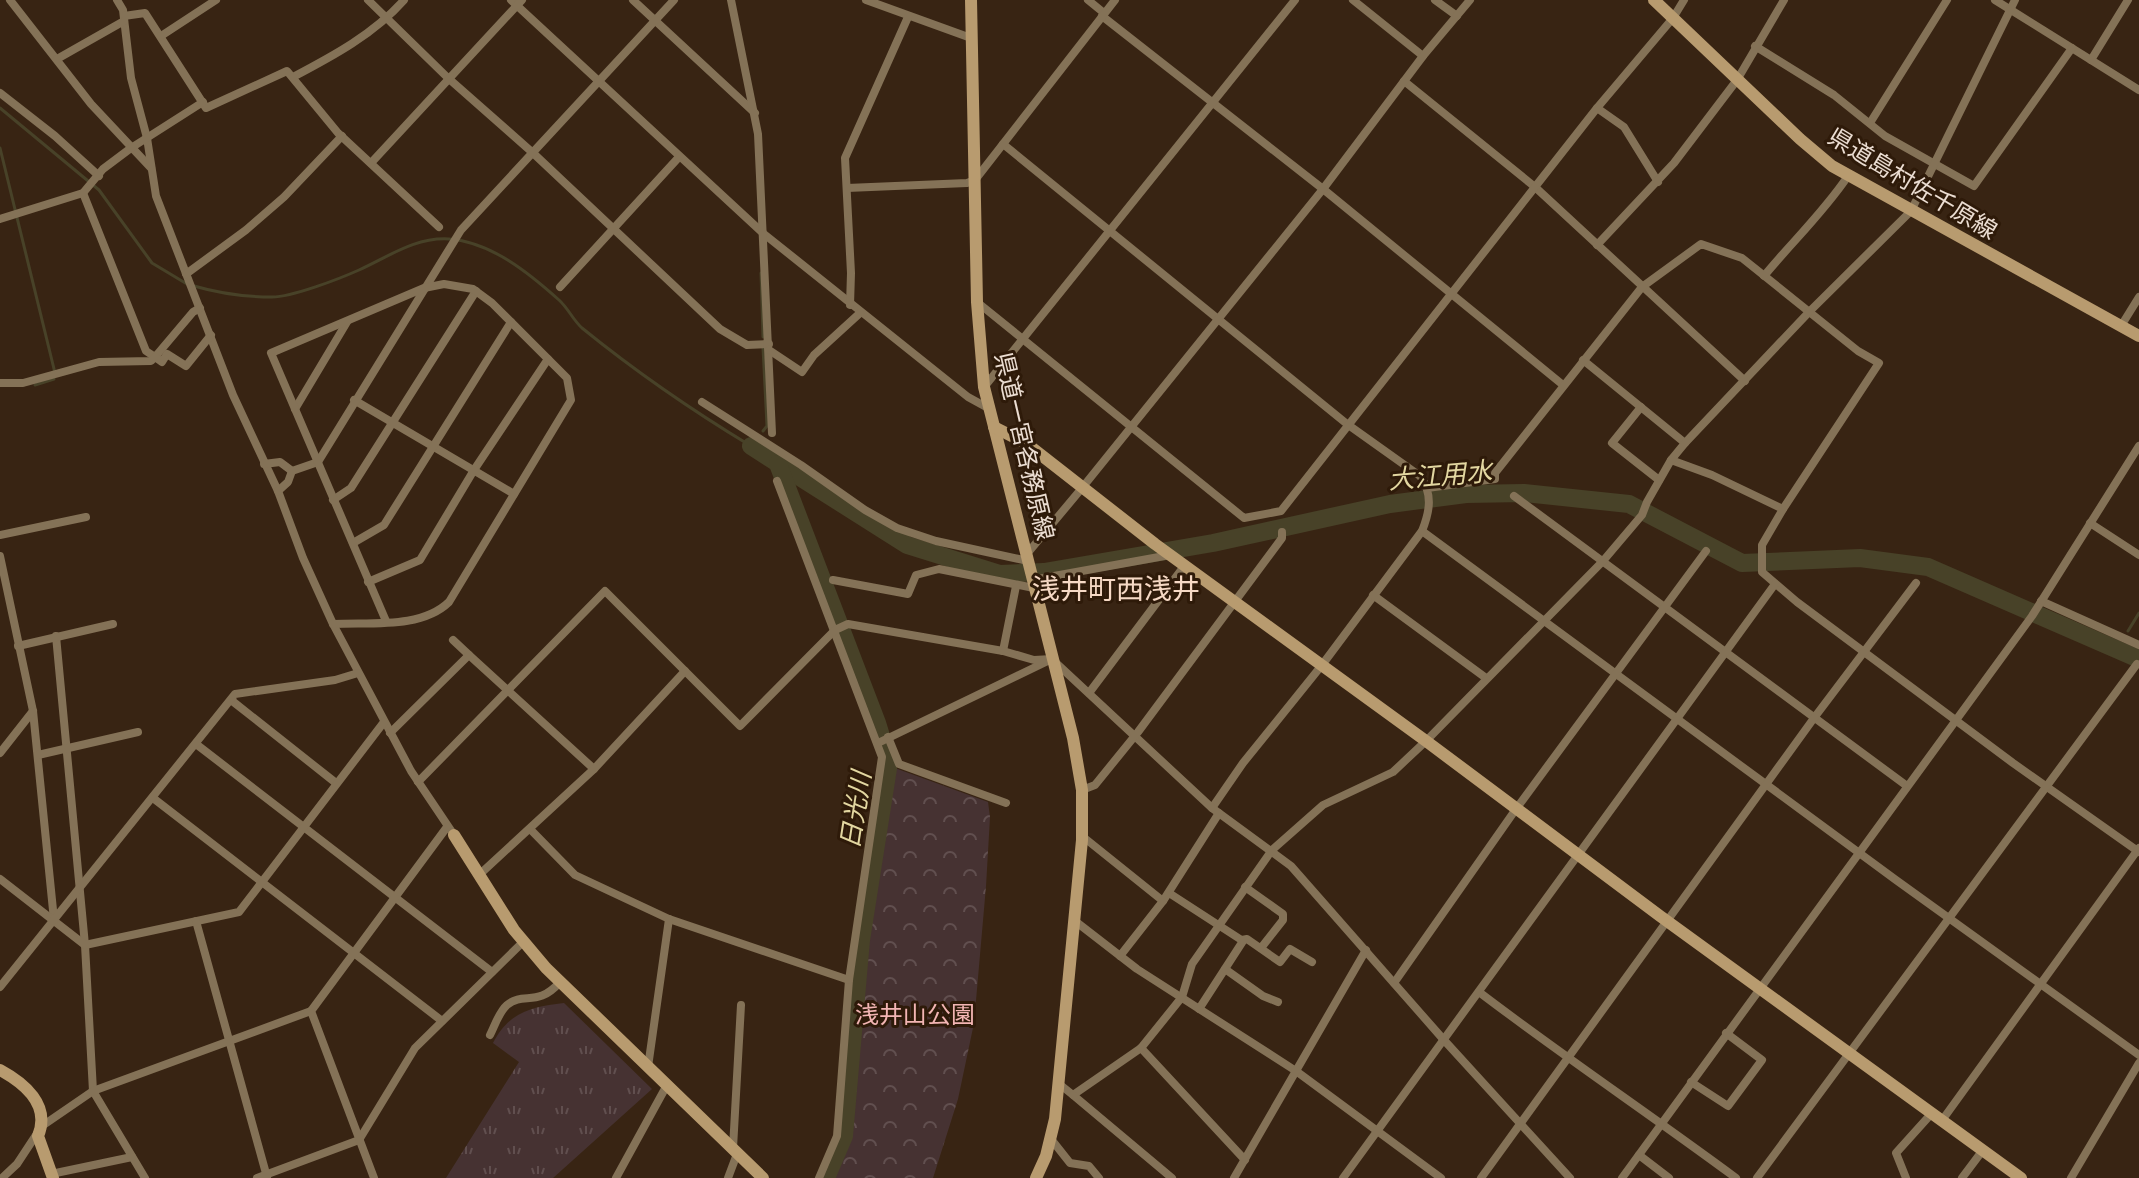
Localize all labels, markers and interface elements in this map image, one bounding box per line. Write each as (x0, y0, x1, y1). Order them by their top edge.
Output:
street label: 県道島村佐千原線 (1822, 120, 2004, 246)
street label: 県道一宮各務原線 (988, 349, 1062, 543)
water label: 大江用水 (1387, 453, 1496, 497)
district label: 浅井町西浅井 (1032, 570, 1200, 608)
water label: 日光川 (832, 766, 879, 851)
park label: 浅井山公園 (855, 998, 975, 1030)

